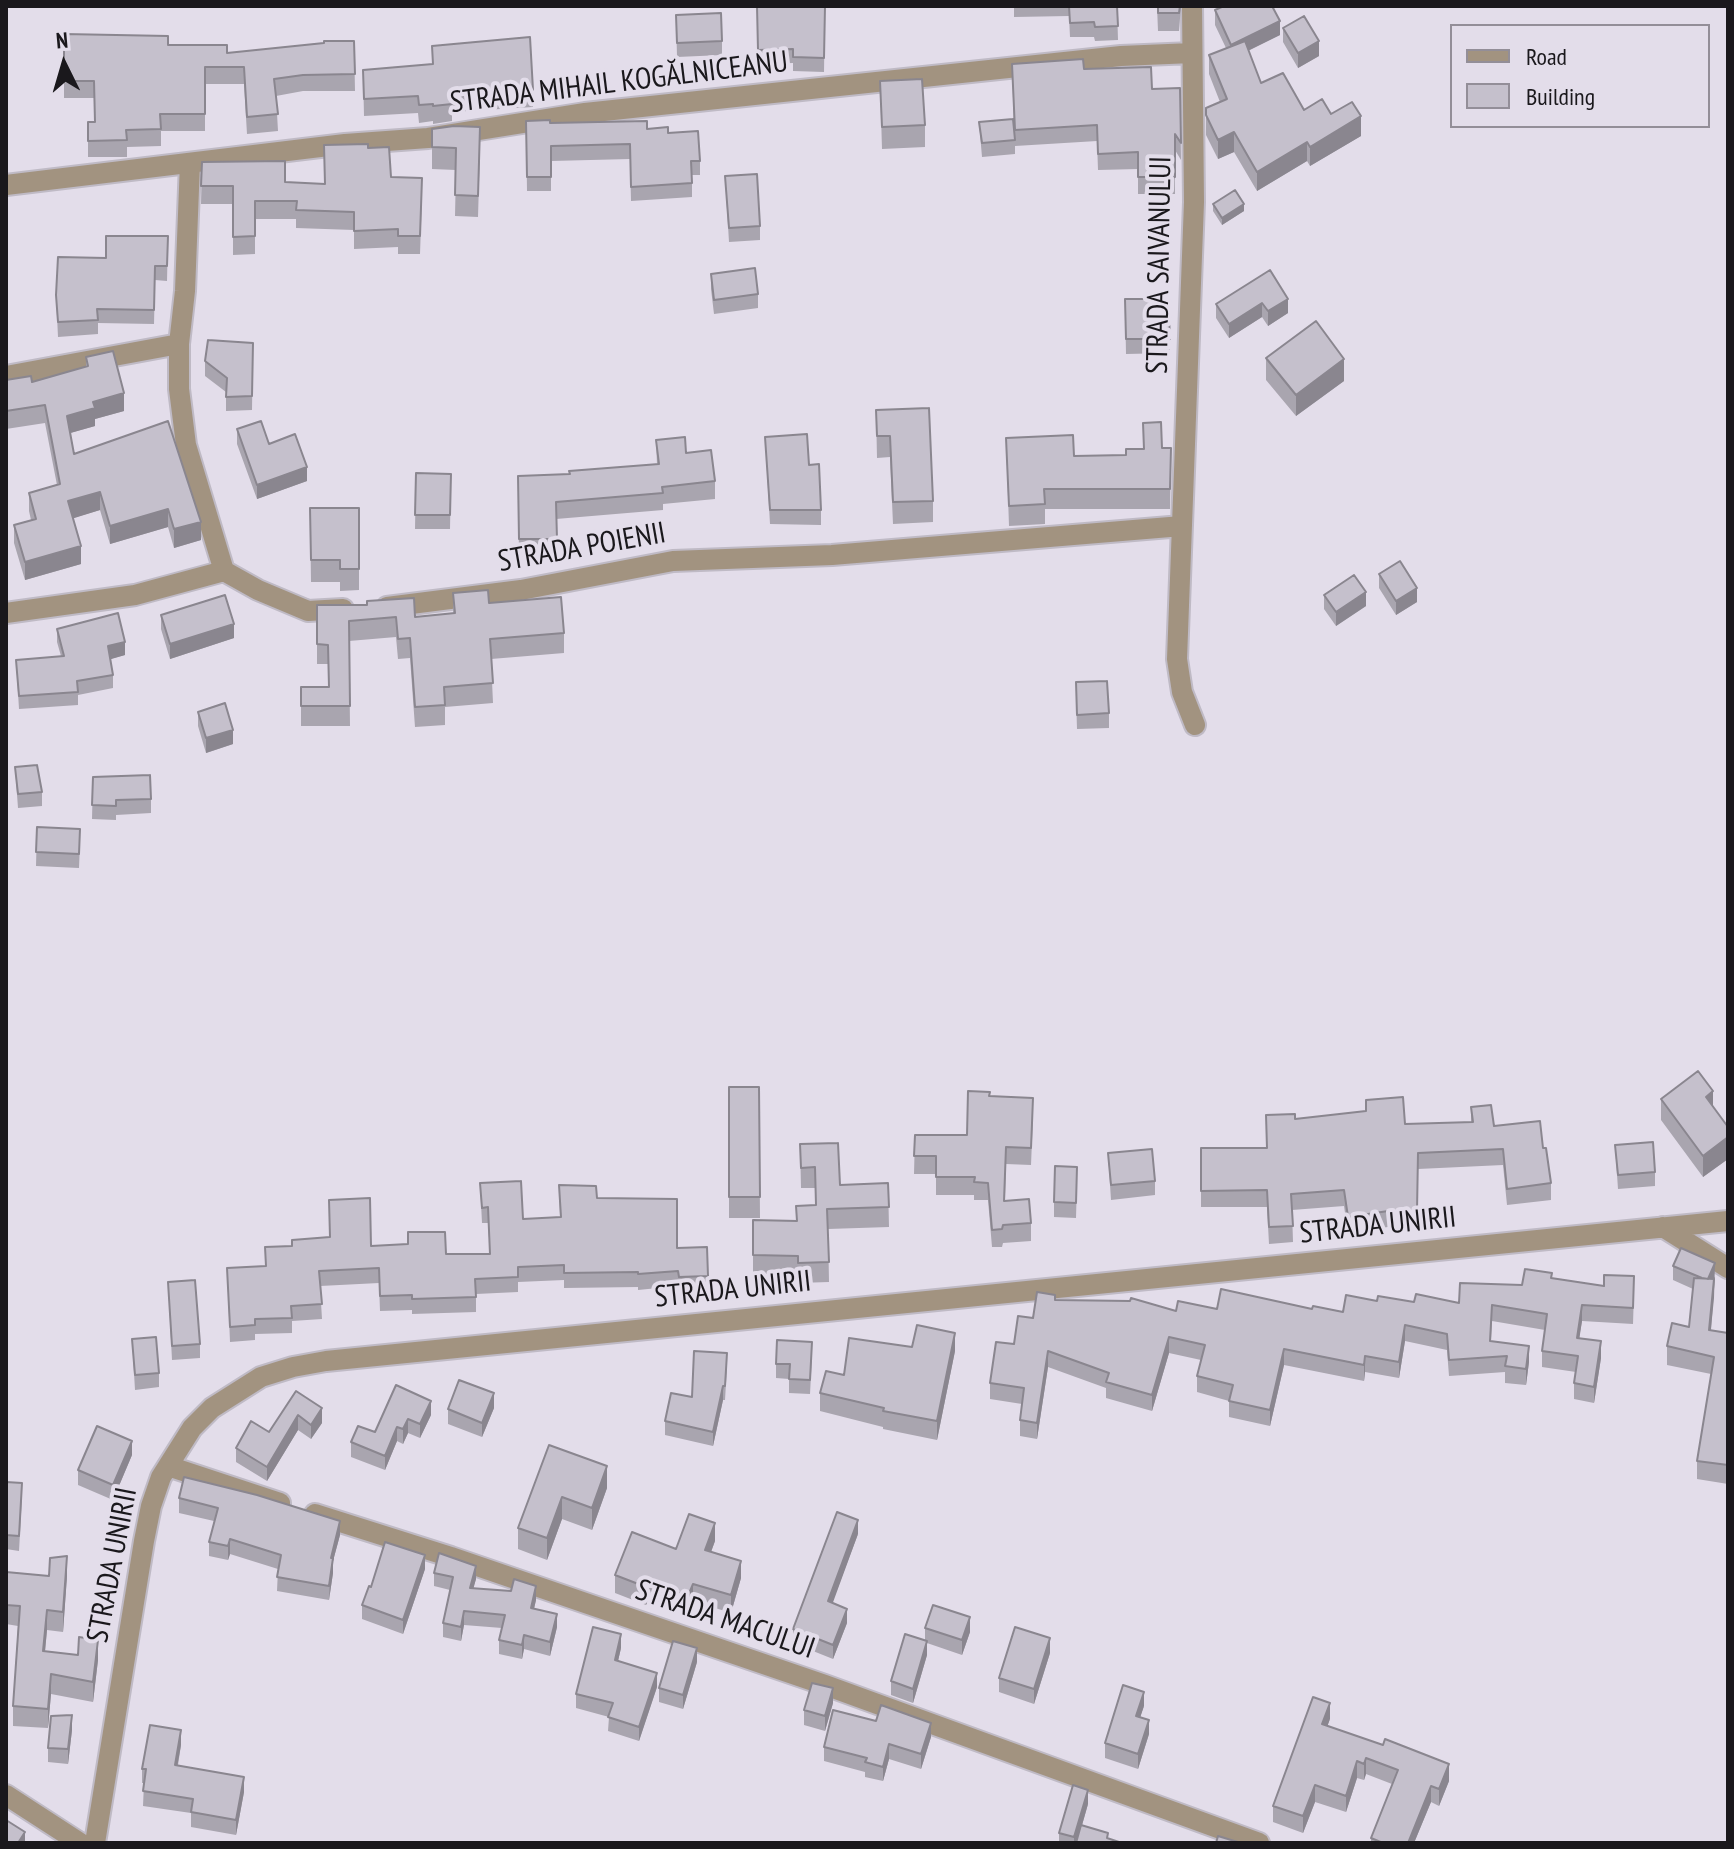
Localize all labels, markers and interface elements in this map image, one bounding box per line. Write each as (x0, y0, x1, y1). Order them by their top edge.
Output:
north arrow (24, 24, 104, 104)
legend (1450, 24, 1710, 128)
text: N (55, 26, 69, 55)
text: Road (1526, 41, 1567, 72)
street label: STRADA MIHAIL KOGĂLNICEANU (448, 44, 790, 122)
text: Building (1526, 81, 1595, 112)
street label: STRADA SAIVANULUI (1140, 156, 1180, 374)
street label: STRADA POIENII (495, 516, 669, 580)
street label: STRADA UNIRII (1298, 1200, 1458, 1252)
street label: STRADA UNIRII (653, 1264, 813, 1316)
street label: STRADA UNIRII (80, 1485, 146, 1645)
street label: STRADA MACULUI (631, 1573, 819, 1667)

